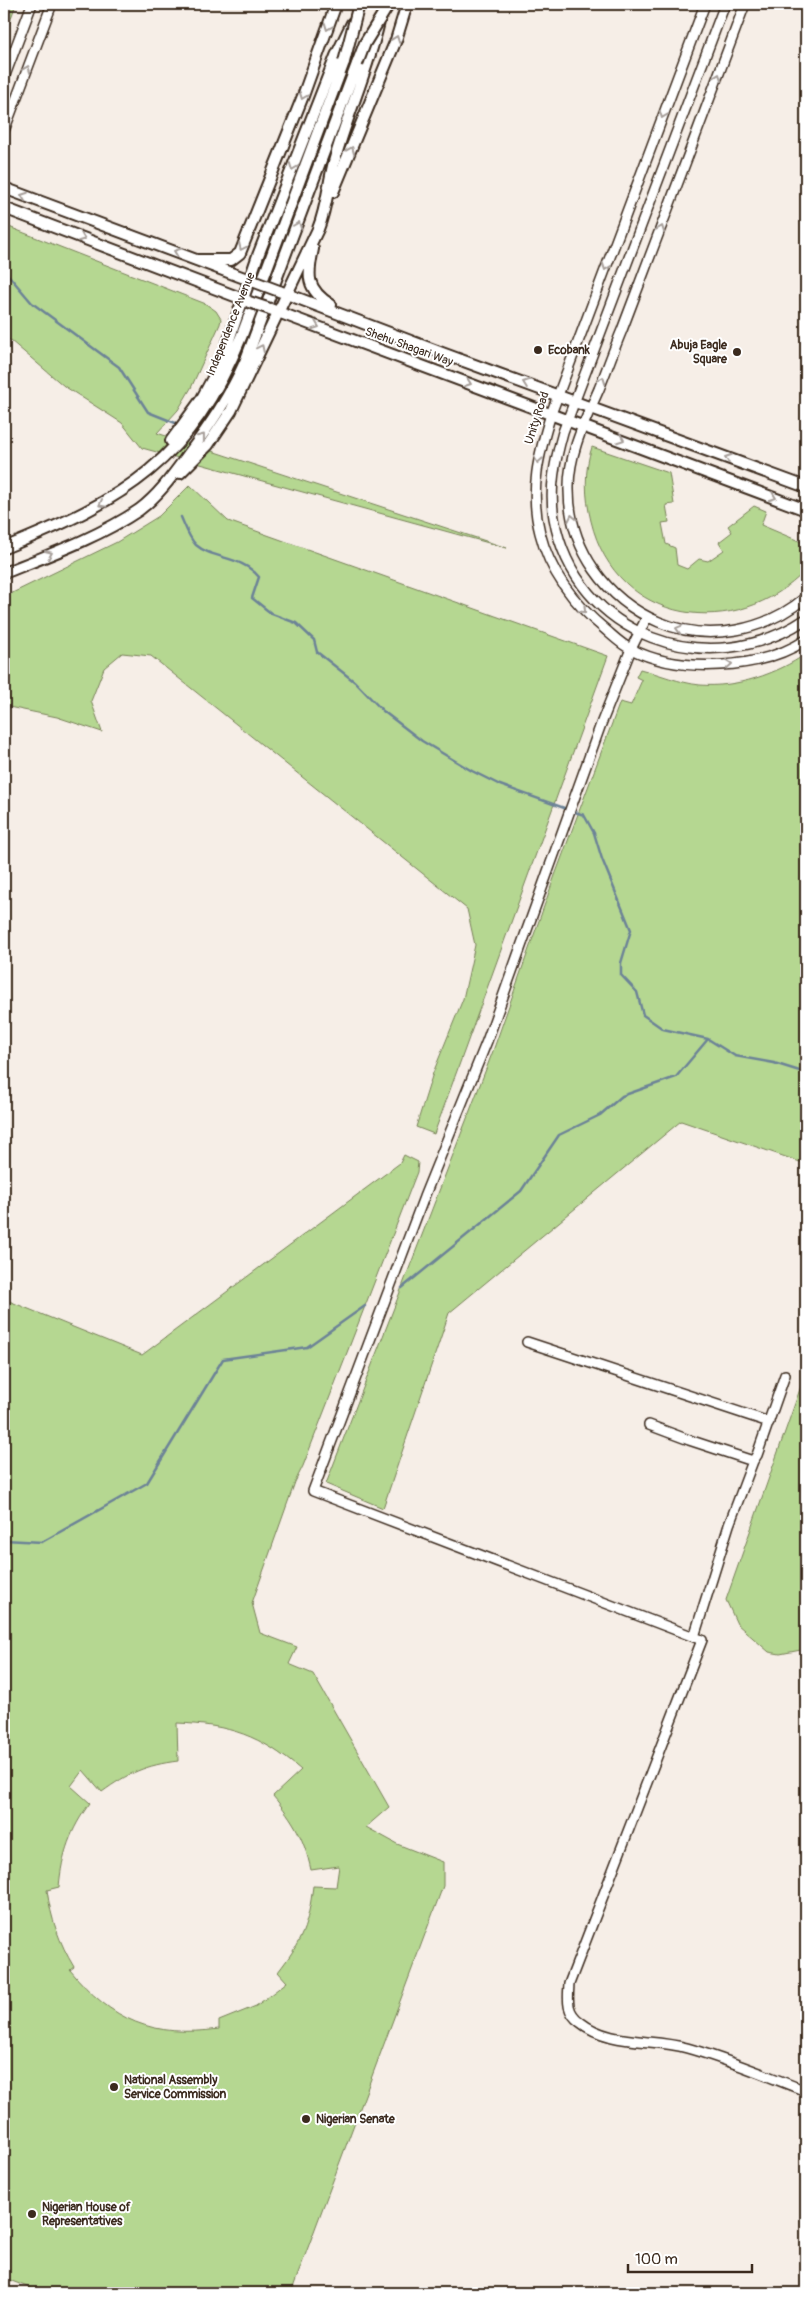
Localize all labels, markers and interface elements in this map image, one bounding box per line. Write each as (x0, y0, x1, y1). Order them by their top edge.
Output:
one-way arrow (324, 22, 334, 31)
one-way arrow (390, 35, 400, 44)
one-way arrow (21, 65, 31, 73)
one-way arrow (712, 73, 722, 81)
one-way arrow (298, 91, 309, 100)
one-way arrow (659, 110, 669, 119)
one-way arrow (344, 146, 355, 155)
one-way arrow (288, 162, 299, 171)
one-way arrow (20, 192, 29, 202)
one-way arrow (292, 221, 302, 230)
one-way arrow (655, 225, 665, 234)
one-way arrow (77, 232, 86, 242)
one-way arrow (238, 241, 248, 250)
one-way arrow (173, 248, 181, 258)
one-way arrow (602, 262, 612, 271)
street label: Independence Avenue (203, 270, 259, 378)
one-way arrow (311, 320, 320, 330)
street label: Shehu Shagari Way (363, 324, 455, 370)
place label: Abuja Eagle Square (670, 338, 728, 367)
place label: Ecobank (548, 343, 591, 358)
one-way arrow (255, 344, 266, 353)
marker: Ecobank (532, 344, 544, 356)
marker: Abuja Eagle Square (731, 346, 743, 358)
one-way arrow (596, 376, 606, 385)
one-way arrow (463, 377, 472, 387)
one-way arrow (522, 379, 531, 389)
street label: Unity Road (521, 390, 553, 446)
one-way arrow (196, 433, 205, 442)
one-way arrow (616, 433, 624, 443)
one-way arrow (724, 454, 732, 464)
one-way arrow (533, 457, 544, 465)
one-way arrow (768, 491, 776, 501)
one-way arrow (98, 498, 107, 508)
one-way arrow (568, 513, 578, 522)
one-way arrow (44, 550, 53, 561)
one-way arrow (577, 604, 586, 613)
one-way arrow (675, 624, 684, 634)
one-way arrow (725, 659, 733, 670)
place label: National Assembly Service Commission (124, 2073, 226, 2102)
marker: National Assembly Service Commission (108, 2081, 120, 2093)
place label: Nigerian Senate (316, 2112, 396, 2127)
marker: Nigerian Senate (300, 2113, 312, 2125)
place label: Nigerian House of Representatives (42, 2200, 131, 2229)
marker: Nigerian House of Representatives (26, 2208, 38, 2220)
scale bar (628, 2242, 751, 2274)
text: 100 m (635, 2250, 678, 2269)

